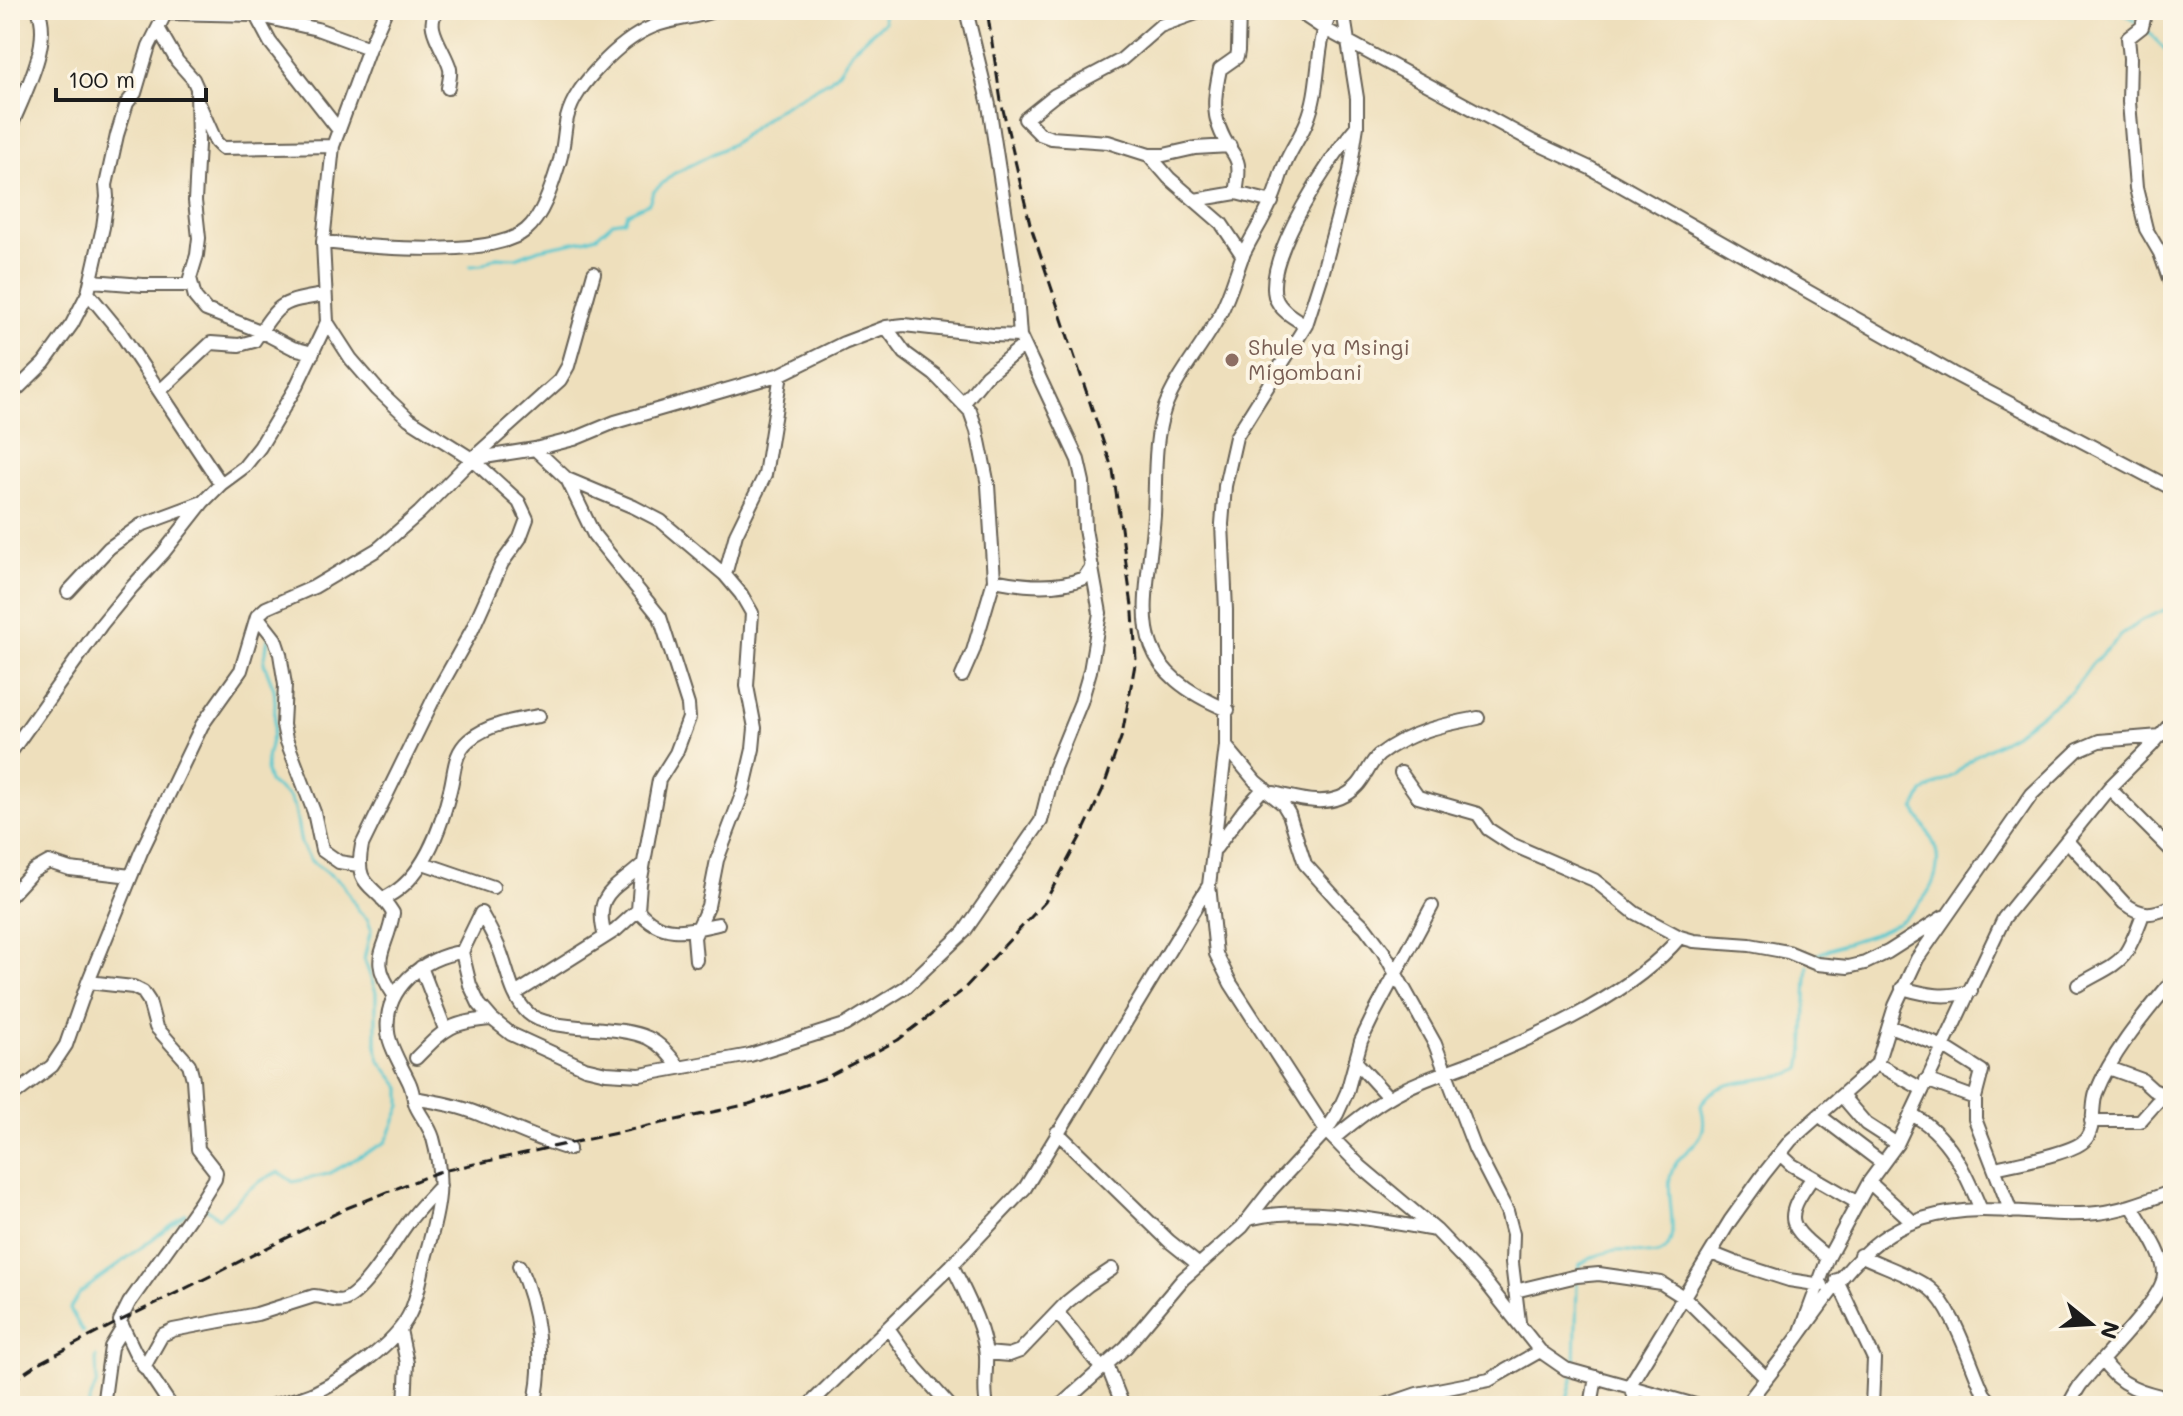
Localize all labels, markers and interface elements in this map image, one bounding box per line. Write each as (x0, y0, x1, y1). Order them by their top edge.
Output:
scale bar (56, 52, 206, 102)
text: 100 m (68, 63, 135, 94)
place label: Shule ya Msingi Migombani (1248, 332, 1410, 386)
marker: Shule ya Msingi Migombani (1223, 351, 1241, 369)
north arrow (2051, 1284, 2131, 1364)
text: N (2094, 1318, 2127, 1343)

